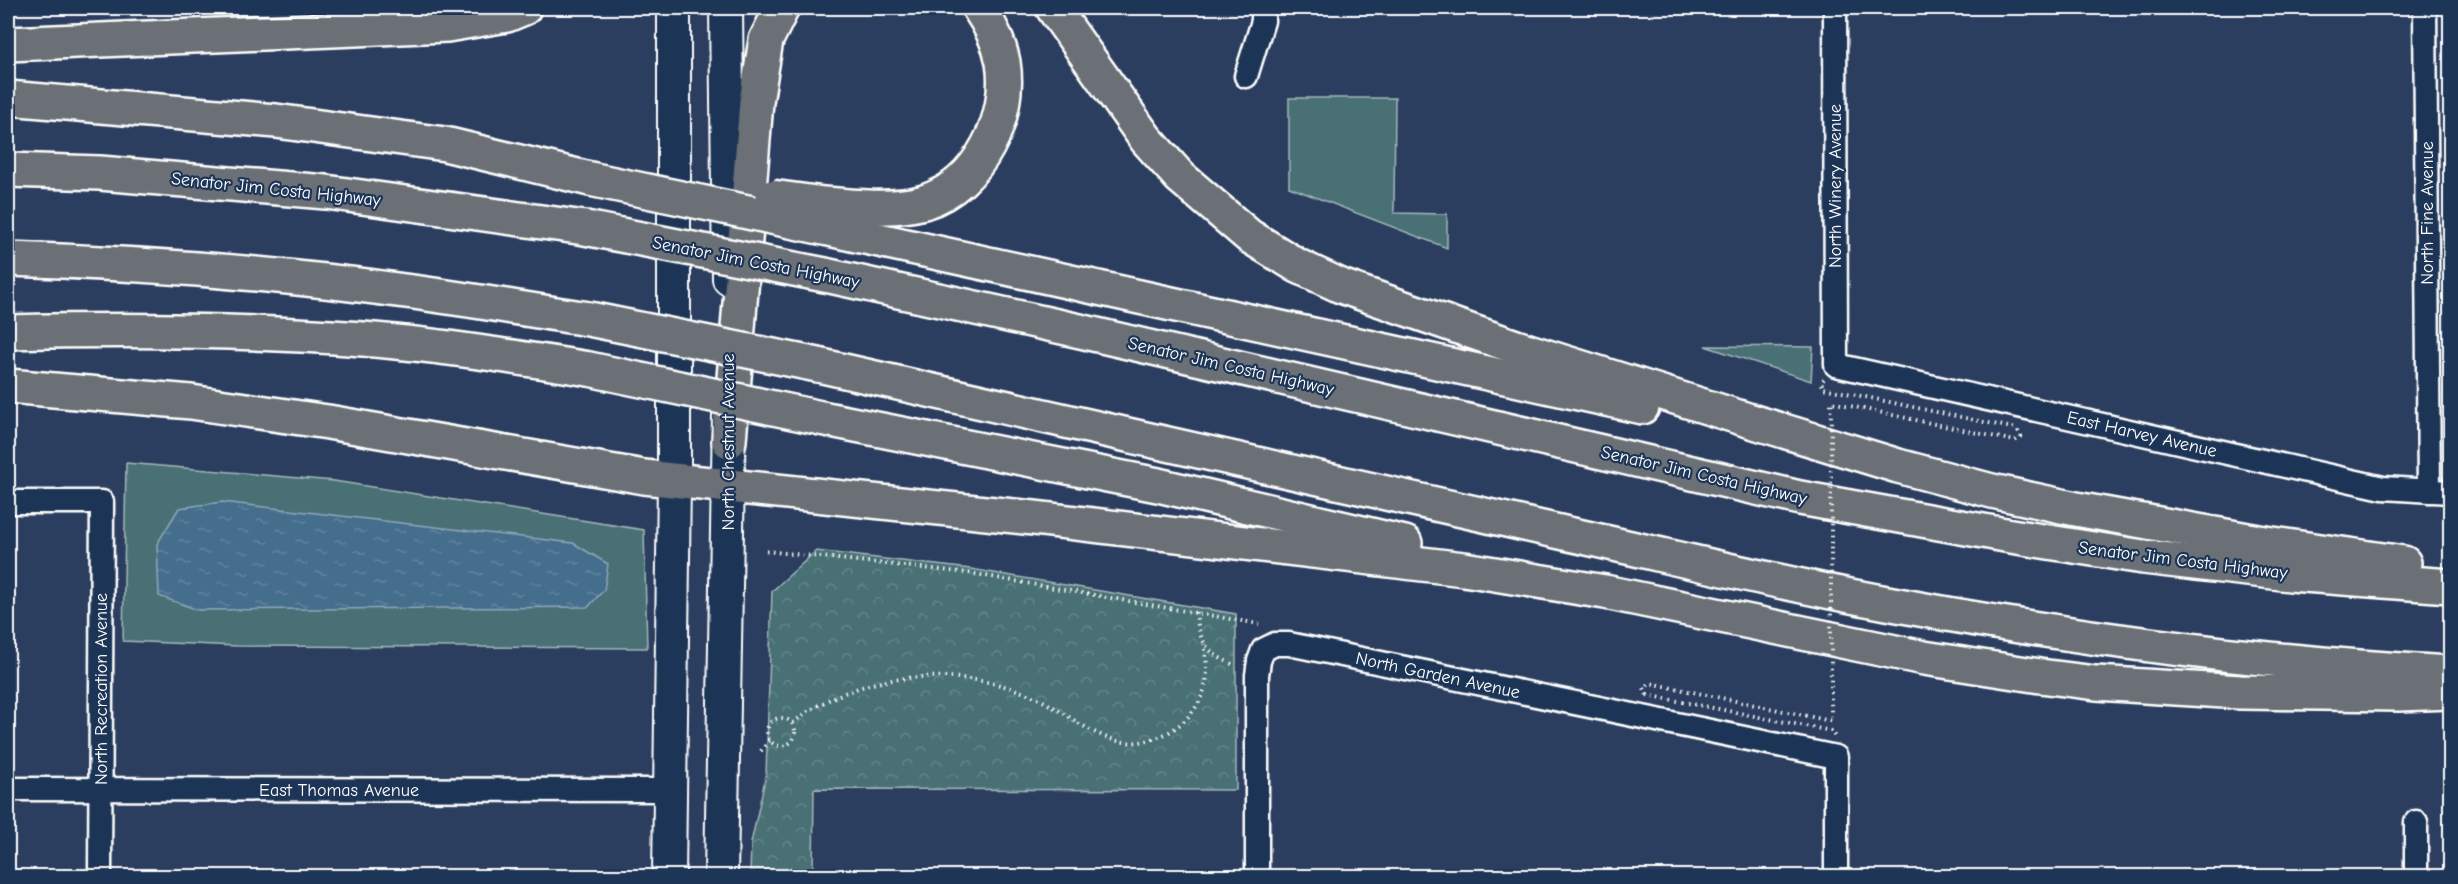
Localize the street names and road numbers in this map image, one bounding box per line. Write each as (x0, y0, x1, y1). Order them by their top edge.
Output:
street label: North Winery Avenue (1825, 104, 1846, 268)
street label: North Fine Avenue (2417, 141, 2438, 285)
street label: Senator Jim Costa Highway (170, 168, 383, 211)
street label: Senator Jim Costa Highway (651, 232, 862, 293)
street label: Senator Jim Costa Highway (1126, 333, 1337, 401)
street label: North Chestnut Avenue (718, 354, 739, 530)
street label: East Harvey Avenue (2065, 407, 2219, 462)
street label: Senator Jim Costa Highway (1599, 442, 1810, 510)
street label: Senator Jim Costa Highway (2077, 537, 2290, 584)
street label: North Recreation Avenue (91, 593, 112, 785)
street label: North Garden Avenue (1354, 648, 1522, 703)
street label: East Thomas Avenue (259, 780, 419, 801)

